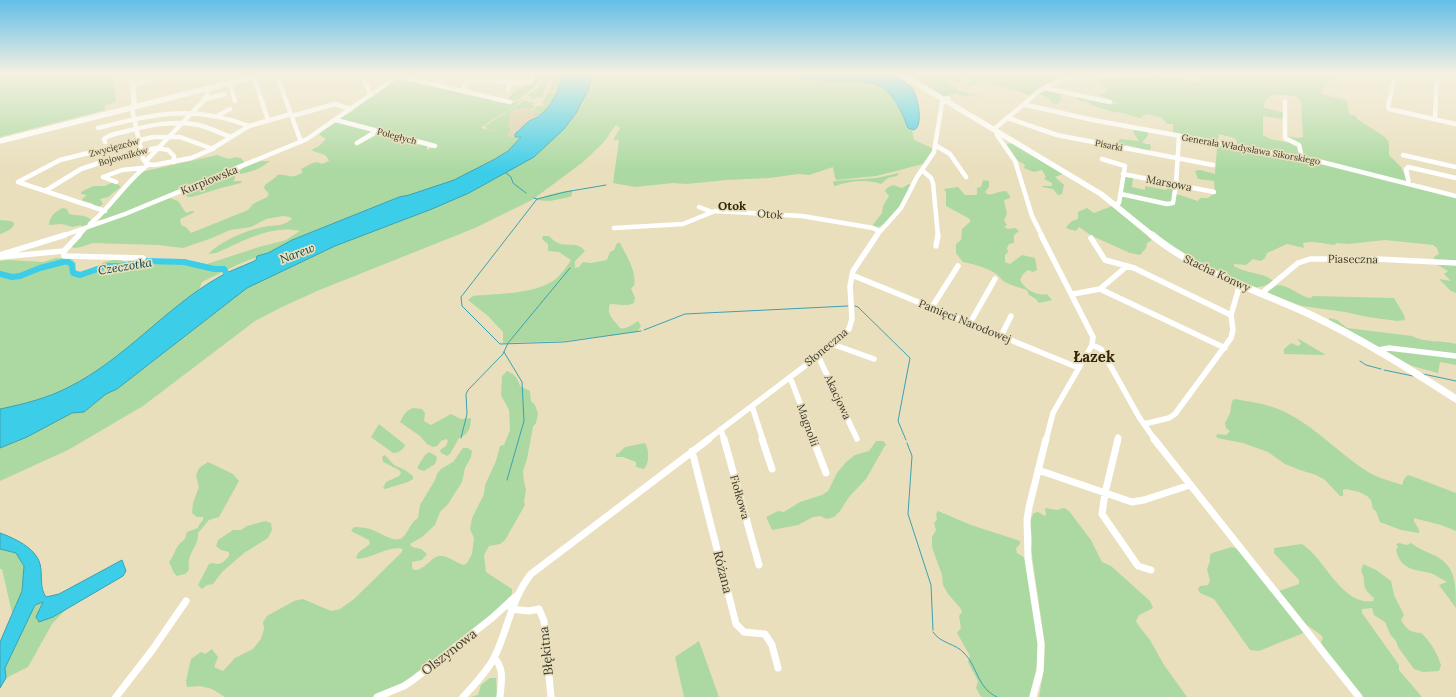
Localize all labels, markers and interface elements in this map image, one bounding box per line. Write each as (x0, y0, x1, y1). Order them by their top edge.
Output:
street label: Poległych (376, 125, 419, 147)
street label: Generała Władysława Sikorskiego (1181, 131, 1321, 167)
street label: Zwycięzców (88, 135, 141, 159)
street label: Pisarki (1094, 137, 1124, 153)
street label: Bojowników (97, 144, 150, 168)
street label: Kurpiowska (178, 162, 240, 198)
street label: Marsowa (1145, 172, 1193, 194)
district label: Otok (718, 198, 746, 213)
street label: Otok (757, 206, 783, 222)
water label: Narew (277, 239, 317, 266)
street label: Stacha Konwy (1181, 251, 1253, 295)
street label: Piaseczna (1328, 252, 1379, 266)
water label: Czeczotka (97, 254, 153, 278)
street label: Pamięci Narodowej (917, 296, 1013, 346)
street label: Słoneczna (801, 325, 851, 369)
district label: Łazek (1073, 347, 1115, 366)
street label: Akacjowa (821, 371, 855, 422)
street label: Magnolii (794, 402, 822, 448)
street label: Fiołkowa (727, 473, 753, 521)
street label: Różana (709, 549, 737, 595)
street label: Olszynowa (418, 625, 480, 679)
street label: Błękitna (535, 625, 557, 676)

